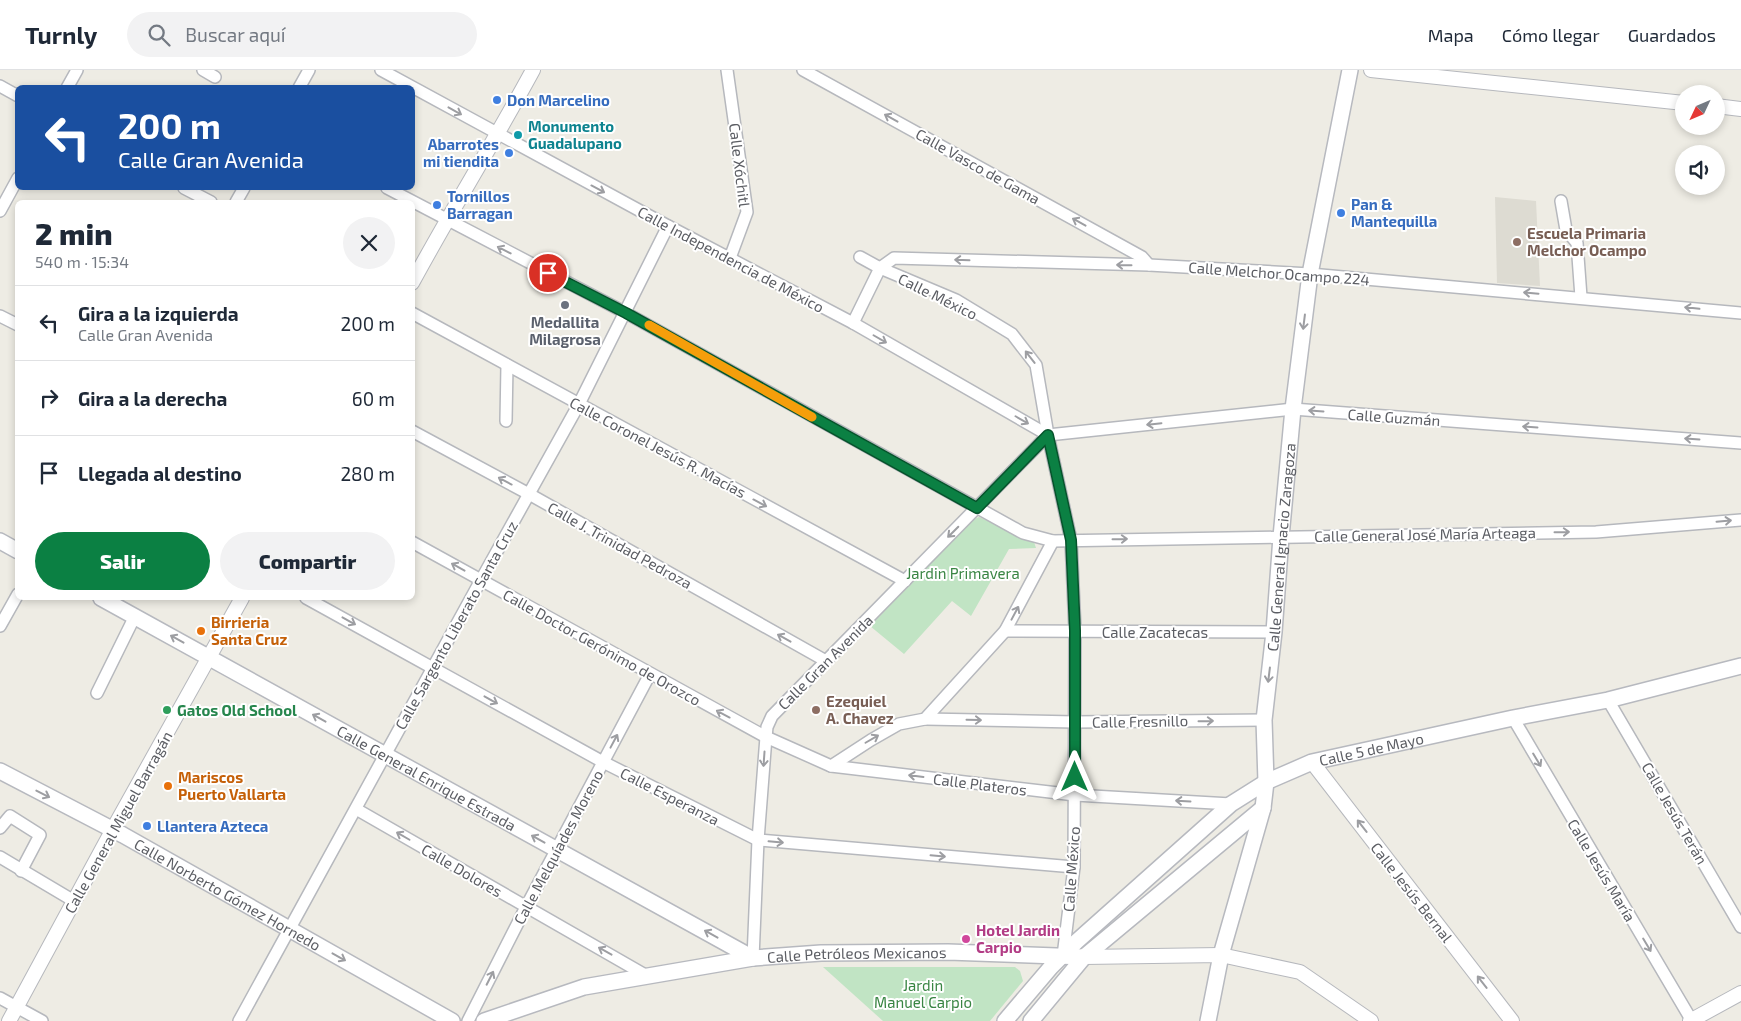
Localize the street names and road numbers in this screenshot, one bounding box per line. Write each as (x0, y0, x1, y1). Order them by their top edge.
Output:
street label: Calle Xóchitl (726, 122, 754, 209)
street label: Calle Vasco de Gama (913, 124, 1043, 208)
street label: Calle Independencia de México (635, 202, 827, 316)
street label: Calle Melchor Ocampo 224 (1188, 258, 1370, 288)
street label: Calle México (896, 269, 980, 323)
street label: Calle Coronel Jesús R. Macías (567, 393, 749, 501)
street label: Calle Guzmán (1347, 405, 1441, 429)
street label: Calle General Ignacio Zaragoza (1263, 442, 1299, 652)
street label: Calle J. Trinidad Pedroza (545, 498, 695, 592)
street label: Calle Sargento Liberato Santa Cruz (391, 518, 521, 732)
street label: Calle General José María Arteaga (1314, 523, 1536, 545)
street label: Calle Doctor Gerónimo de Orozco (500, 585, 704, 709)
street label: Calle Gran Avenida (774, 611, 876, 713)
street label: Calle Zacatecas (1102, 623, 1208, 641)
street label: Calle Fresnillo (1092, 711, 1188, 731)
street label: Calle General Enrique Estrada (334, 721, 519, 834)
street label: Calle General Miguel Barragán (60, 728, 176, 916)
street label: Calle 5 de Mayo (1317, 729, 1425, 769)
street label: Calle Jesús Terán (1639, 759, 1711, 867)
street label: Calle Esperanza (617, 763, 723, 829)
street label: Calle Melquíades Moreno (510, 767, 606, 927)
street label: Calle Plateros (932, 769, 1028, 799)
street label: Calle Jesús María (1564, 815, 1640, 925)
street label: Calle México (1059, 826, 1083, 912)
street label: Calle Norberto Gómez Hornedo (131, 834, 324, 954)
street label: Calle Jesús Bernal (1367, 838, 1457, 946)
street label: Calle Dolores (419, 840, 505, 900)
street label: Calle Petróleos Mexicanos (766, 943, 947, 966)

